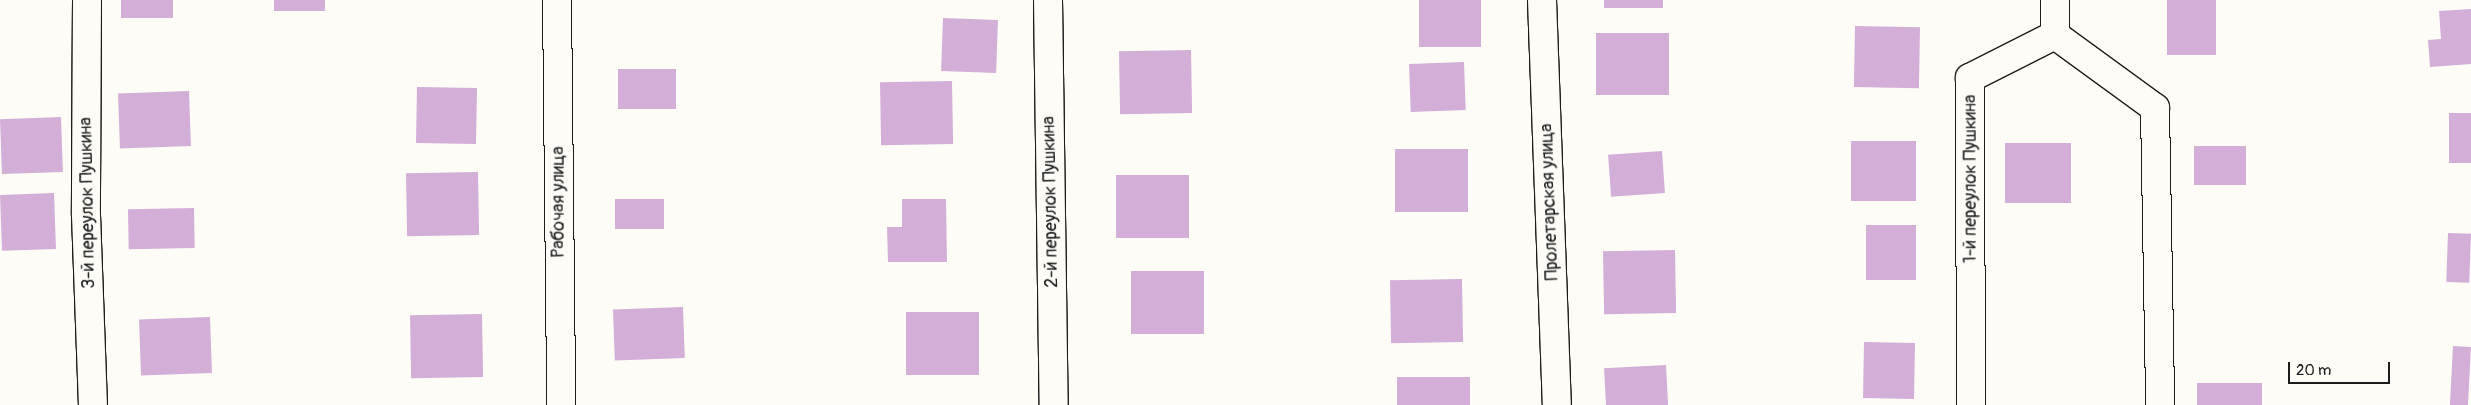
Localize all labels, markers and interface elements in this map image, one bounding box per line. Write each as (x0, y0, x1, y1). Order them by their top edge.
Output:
street label: 1-й переулок Пушкина (1960, 95, 1982, 263)
street label: 2-й переулок Пушкина (1039, 116, 1063, 288)
street label: 3-й переулок Пушкина (76, 117, 100, 289)
street label: Пролетарская улица (1536, 123, 1564, 281)
street label: Рабочая улица (548, 146, 570, 258)
scale bar (2291, 352, 2394, 384)
text: 20 m (2296, 361, 2331, 380)

